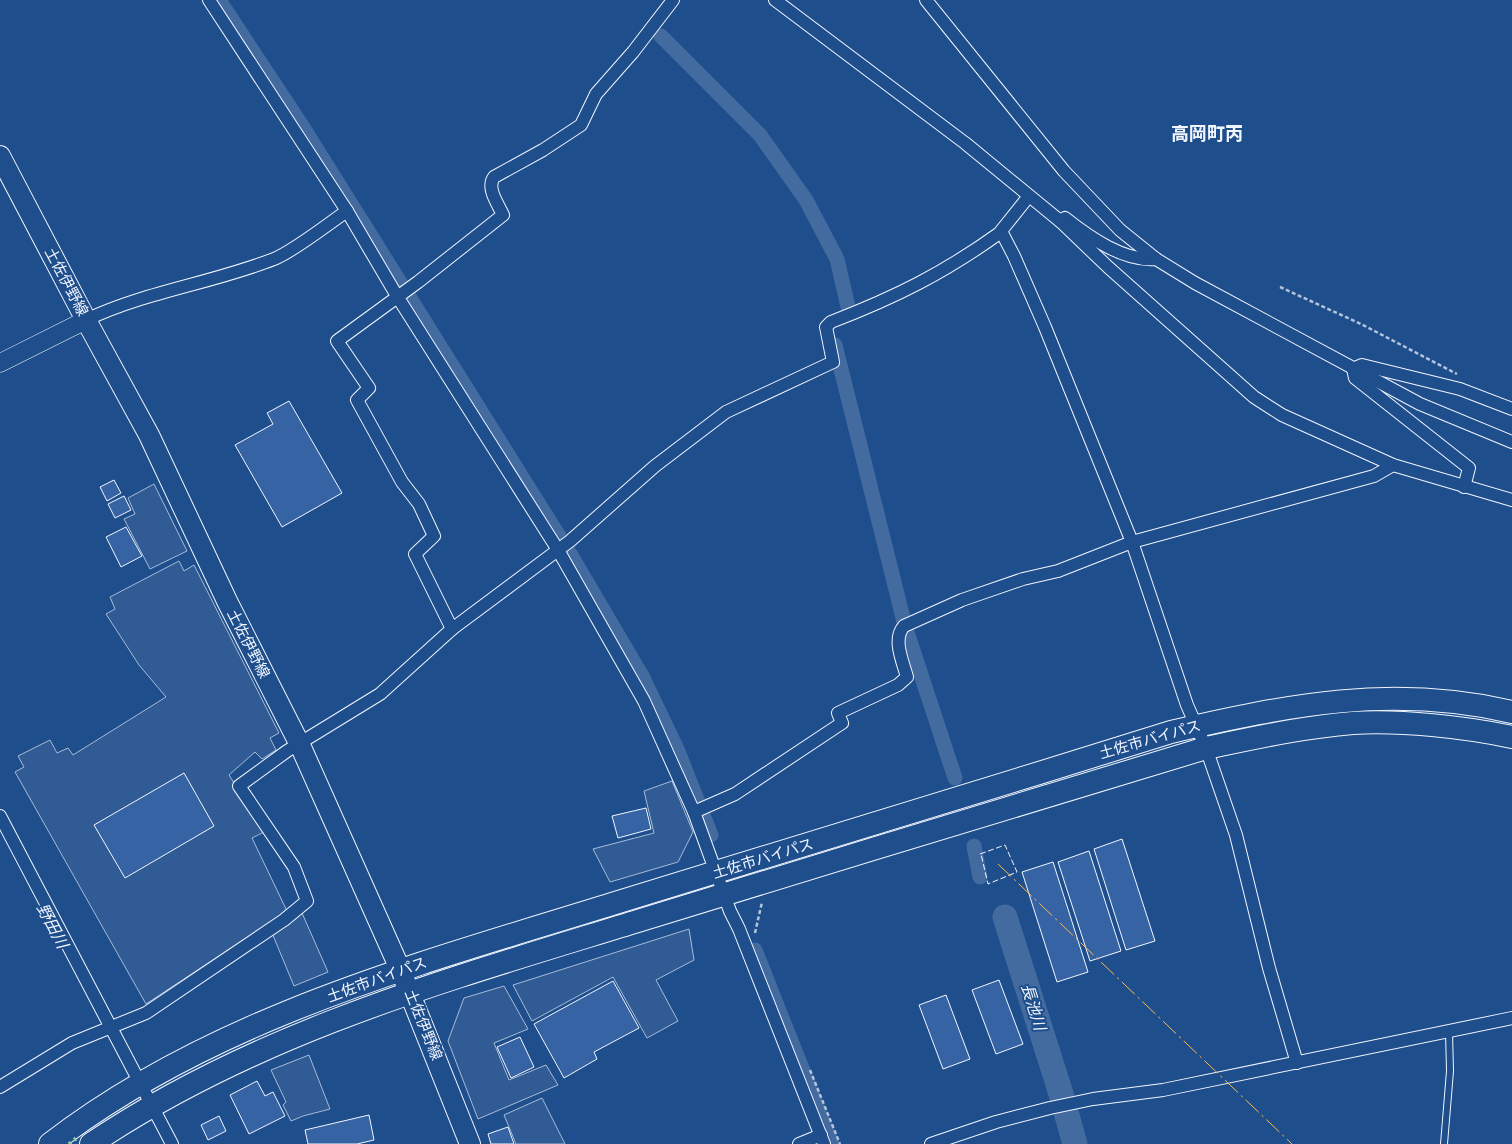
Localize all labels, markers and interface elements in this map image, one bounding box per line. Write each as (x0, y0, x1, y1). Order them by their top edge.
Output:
district label: 高岡町丙 (1171, 122, 1243, 147)
street label: 土佐伊野線 (39, 244, 93, 320)
street label: 土佐伊野線 (222, 606, 274, 682)
street label: 土佐市バイパス (1097, 715, 1203, 765)
street label: 土佐市バイパス (710, 834, 816, 884)
water label: 野田川 (31, 900, 74, 954)
street label: 土佐市バイパス (324, 952, 430, 1008)
water label: 長池川 (1015, 981, 1051, 1035)
street label: 土佐伊野線 (399, 986, 447, 1064)

